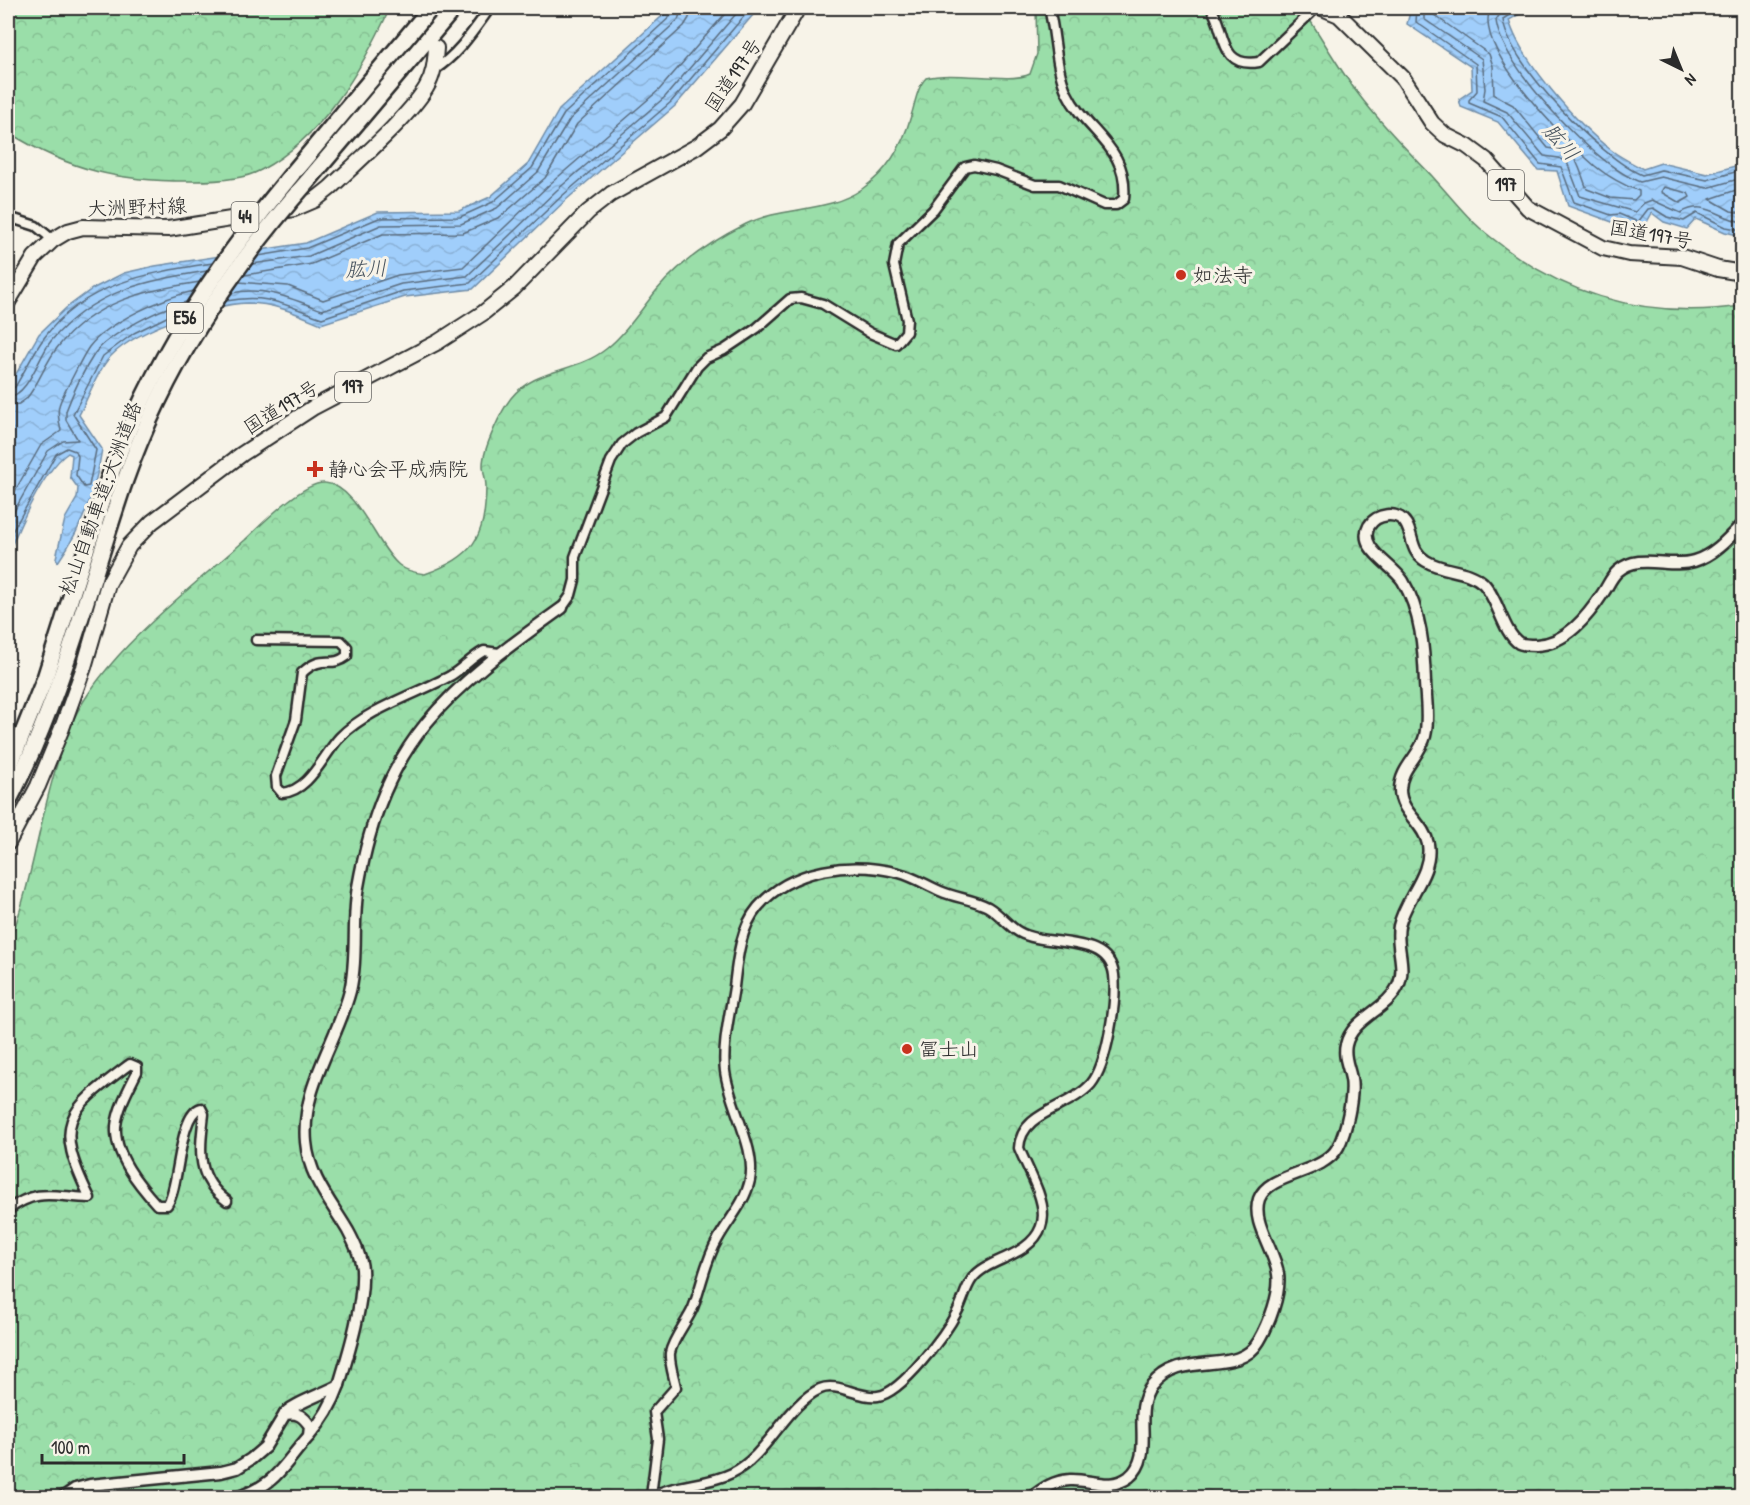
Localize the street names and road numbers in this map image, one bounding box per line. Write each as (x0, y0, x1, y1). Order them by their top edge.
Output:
street label: 国道197号 (698, 32, 767, 117)
road number: 197 (1488, 170, 1524, 200)
street label: 大洲野村線 (87, 191, 187, 222)
road number: 44 (232, 202, 258, 232)
street label: 国道197号 (1607, 213, 1695, 254)
road number: E56 (167, 303, 203, 333)
road number: 197 (335, 372, 371, 402)
street label: 国道197号 (238, 373, 324, 440)
street label: 松山自動車道;大洲道路 (52, 397, 147, 599)

